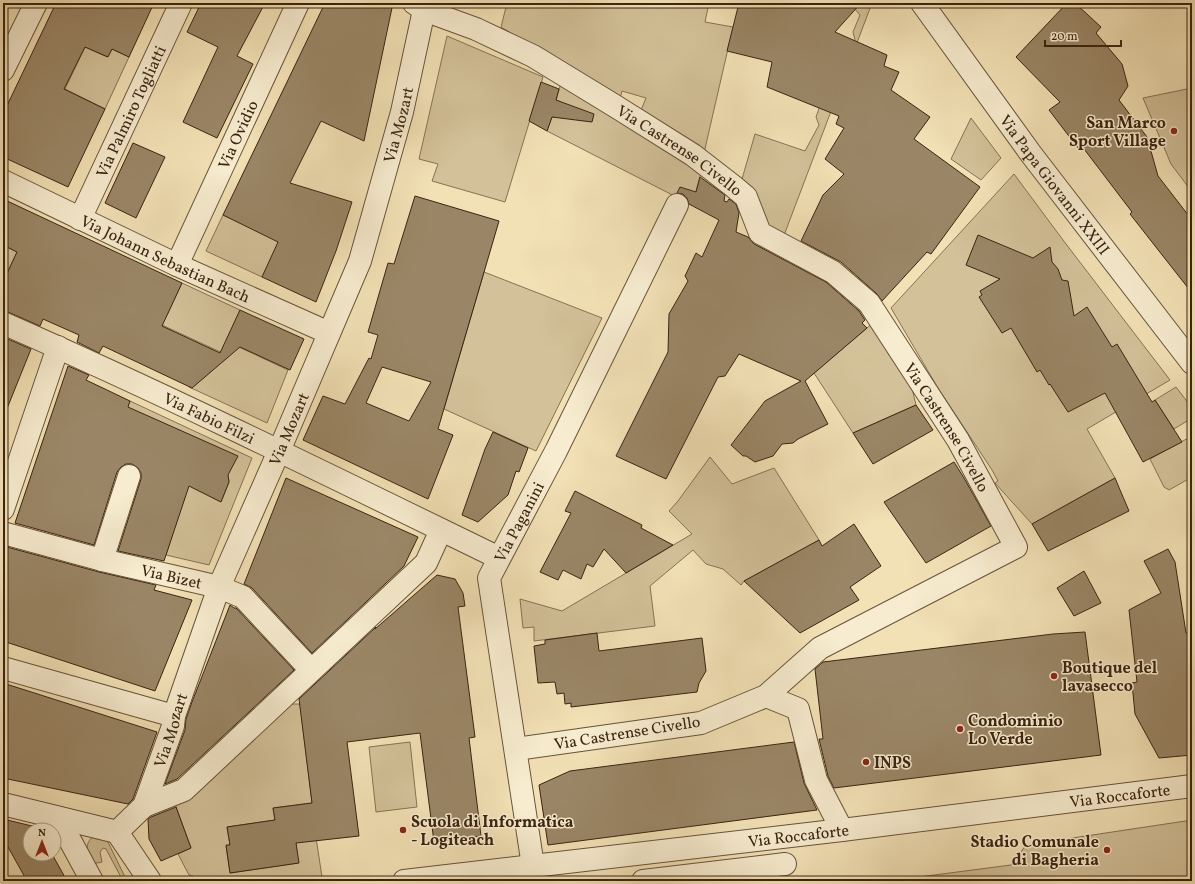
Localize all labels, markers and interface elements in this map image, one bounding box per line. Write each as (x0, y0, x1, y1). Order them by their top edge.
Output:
scale bar (1045, 22, 1121, 48)
text: 20 m (1051, 29, 1078, 45)
street label: Via Palmiro Togliatti (92, 42, 173, 182)
street label: Via Mozart (379, 85, 420, 166)
street label: Via Ovidio (214, 97, 265, 173)
street label: Via Castrense Civello (612, 101, 746, 202)
street label: Via Papa Giovanni XXIII (993, 111, 1114, 260)
place label: San Marco Sport Village (1069, 113, 1166, 153)
marker: San Marco Sport Village (1169, 126, 1179, 136)
street label: Via Johann Sebastian Bach (76, 211, 253, 309)
street label: Via Castrense Civello (898, 359, 993, 497)
street label: Via Fabio Filzi (159, 388, 258, 451)
street label: Via Mozart (265, 389, 316, 470)
street label: Via Paganini (490, 478, 551, 567)
street label: Via Bizet (138, 560, 204, 596)
place label: Boutique del lavasecco (1062, 658, 1158, 698)
marker: Boutique del lavasecco (1049, 671, 1059, 681)
street label: Via Mozart (150, 690, 194, 771)
place label: Condominio Lo Verde (968, 711, 1063, 751)
street label: Via Castrense Civello (553, 712, 702, 756)
marker: Condominio Lo Verde (955, 724, 965, 734)
place label: INPS (874, 753, 911, 775)
marker: INPS (861, 757, 871, 767)
street label: Via Roccaforte (1068, 780, 1172, 814)
place label: Scuola di Informatica - Logiteach (411, 812, 574, 852)
street label: Via Roccaforte (747, 820, 850, 854)
north arrow (22, 822, 62, 862)
marker: Scuola di Informatica - Logiteach (398, 825, 408, 835)
text: N (38, 826, 46, 841)
place label: Stadio Comunale di Bagheria (971, 832, 1099, 872)
marker: Stadio Comunale di Bagheria (1102, 845, 1112, 855)

